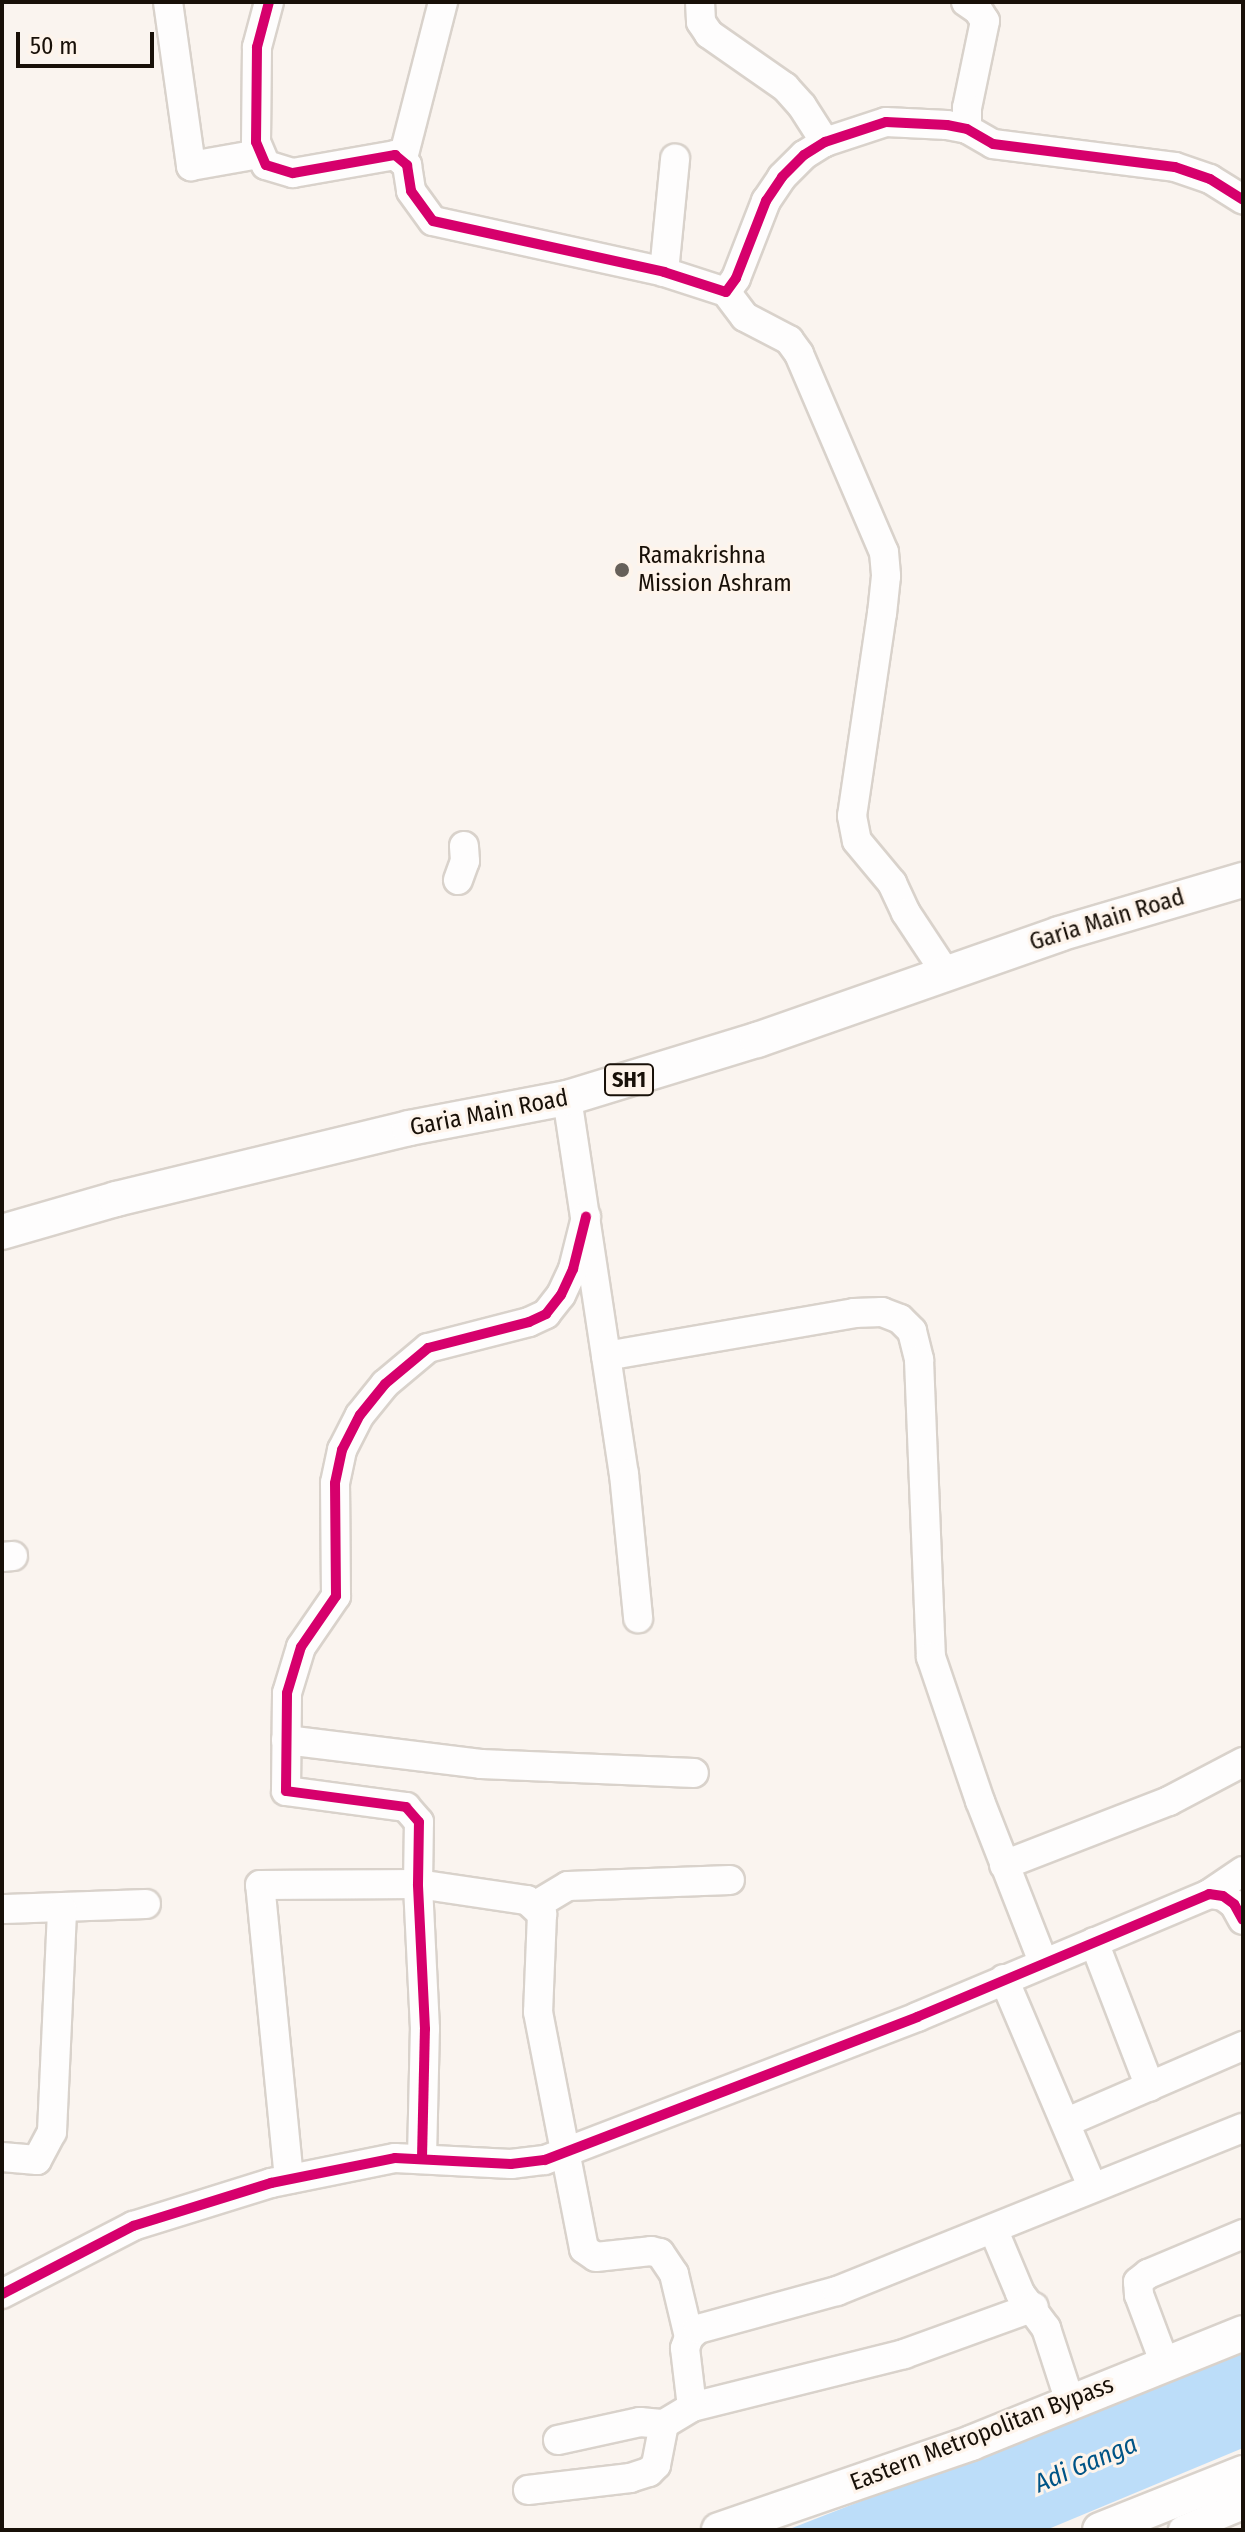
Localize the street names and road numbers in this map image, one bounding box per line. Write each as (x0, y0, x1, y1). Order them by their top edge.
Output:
street label: Garia Main Road (1026, 883, 1188, 957)
road number: SH1 (603, 1062, 655, 1098)
street label: Garia Main Road (408, 1084, 570, 1142)
street label: Eastern Metropolitan Bypass (846, 2370, 1118, 2498)

